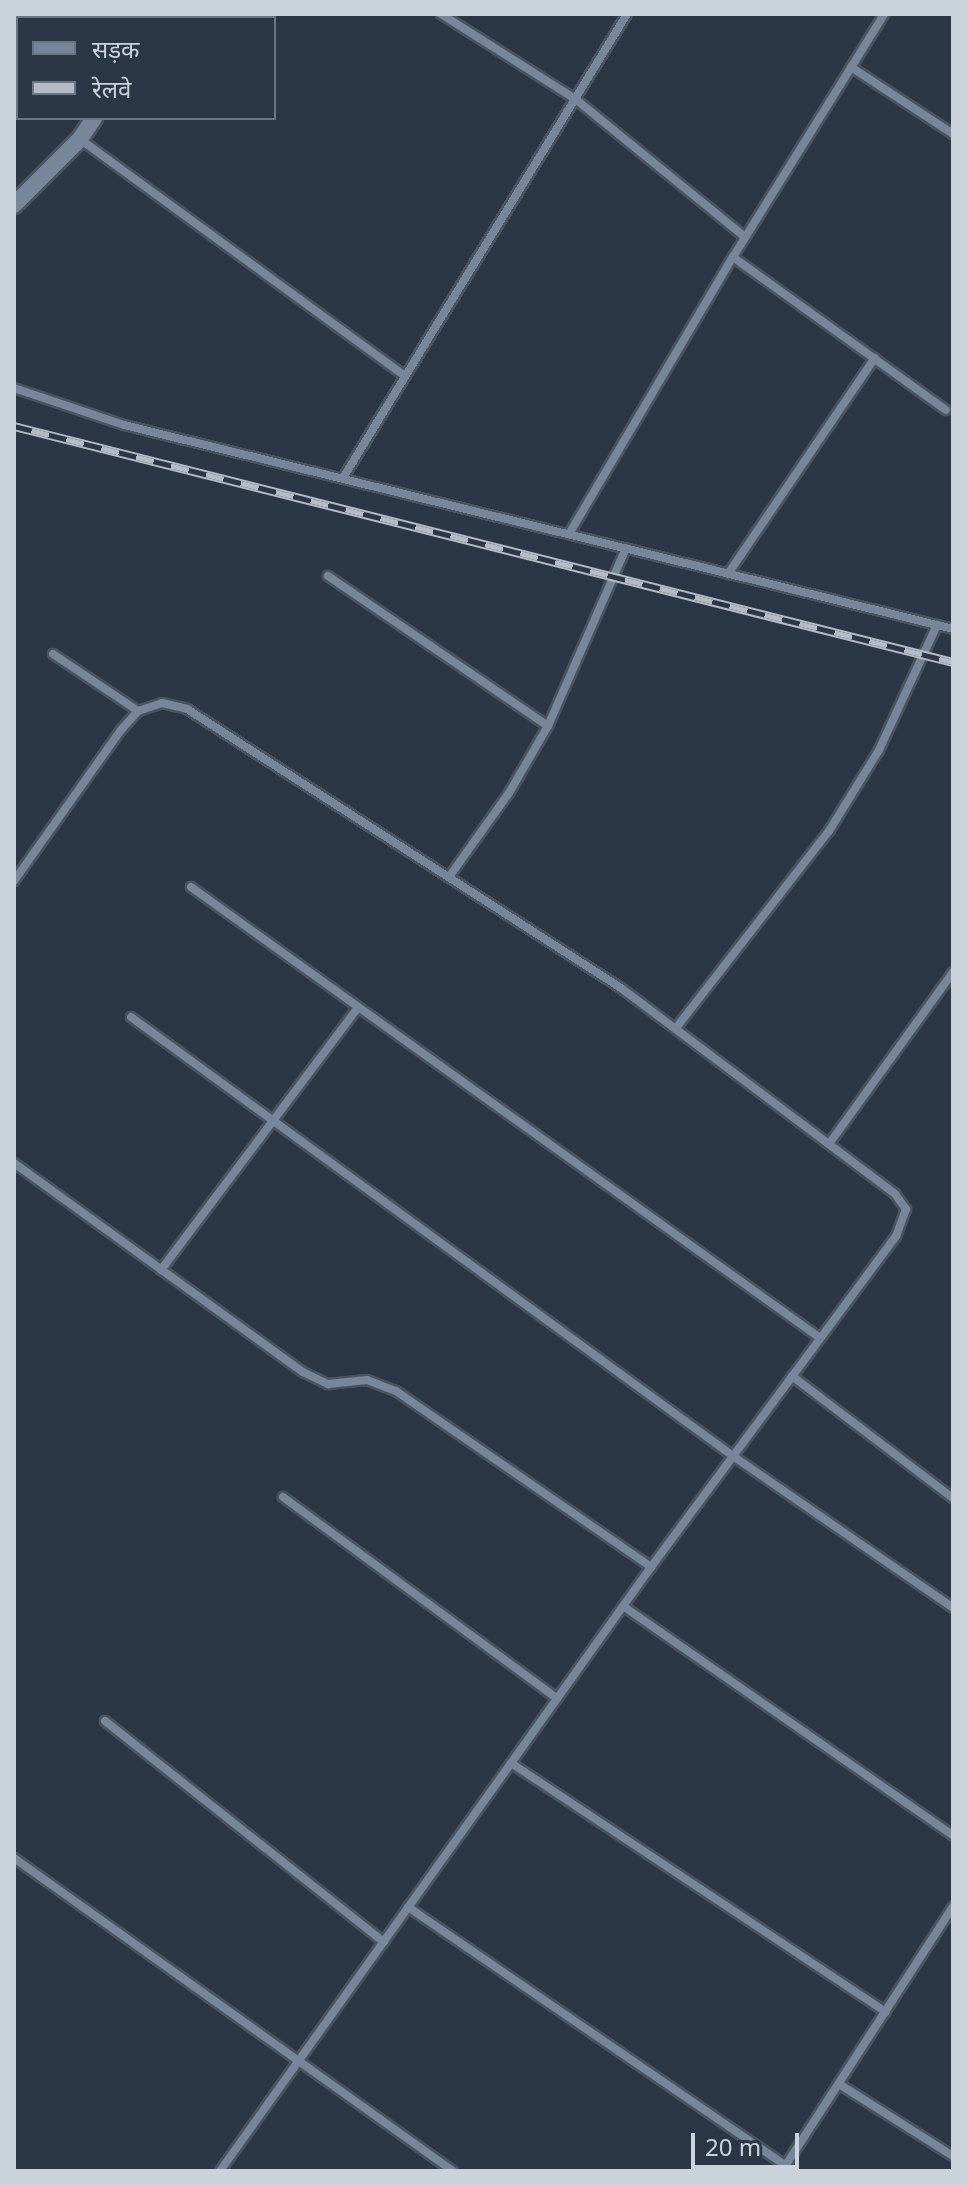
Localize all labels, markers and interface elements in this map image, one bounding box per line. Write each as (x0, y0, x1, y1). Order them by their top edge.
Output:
legend (16, 16, 276, 120)
text: सड़क (92, 32, 140, 65)
text: रेलवे (92, 72, 131, 105)
scale bar (695, 2117, 803, 2167)
text: 20 m (705, 2130, 761, 2163)

